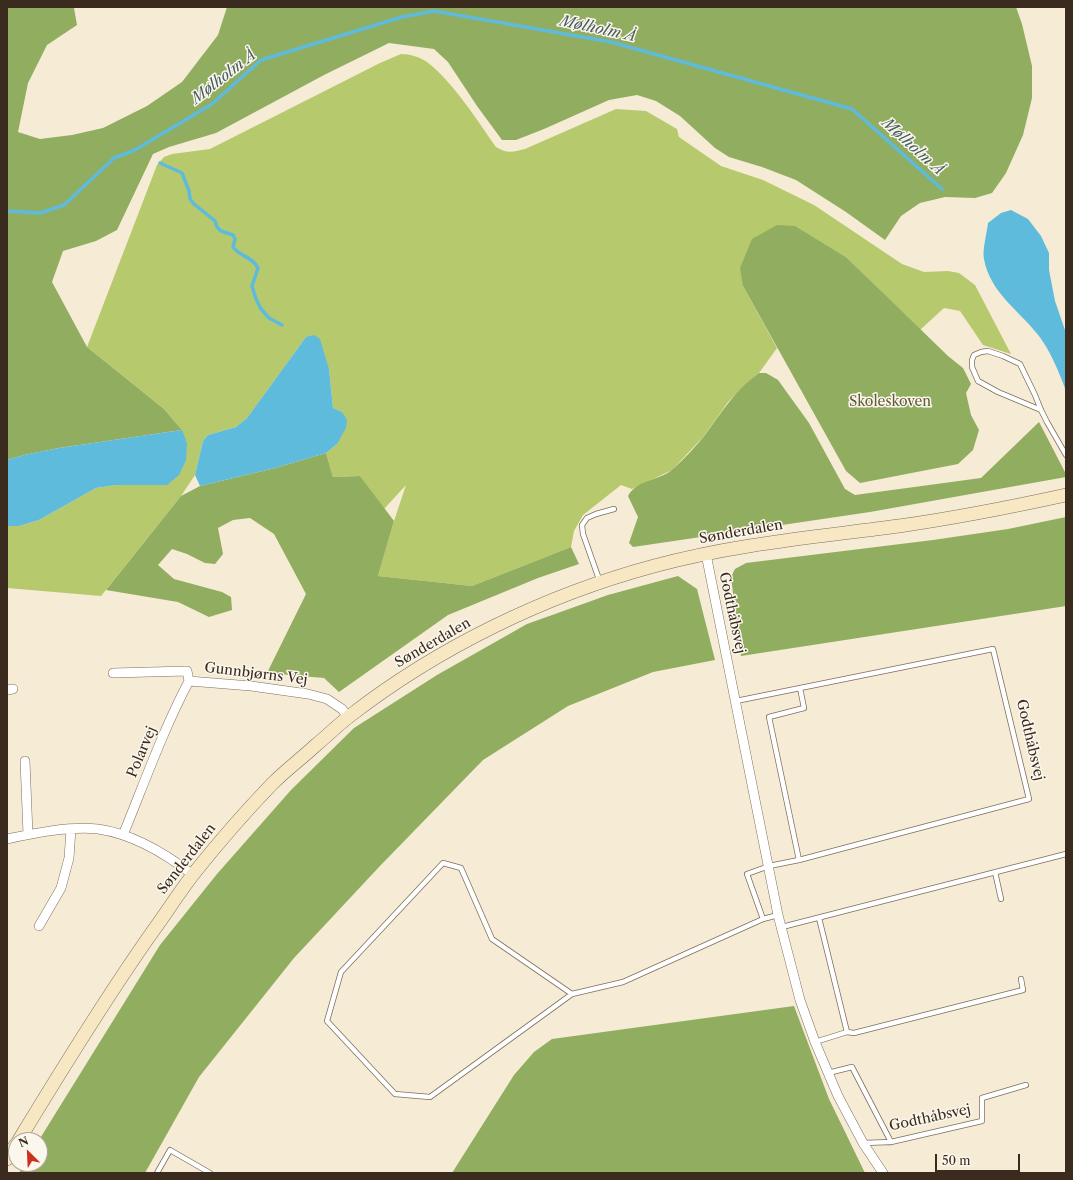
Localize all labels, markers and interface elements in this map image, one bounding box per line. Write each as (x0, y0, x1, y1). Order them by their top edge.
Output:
water label: Mølholm Å (558, 12, 638, 46)
water label: Mølholm Å (188, 46, 260, 108)
water label: Mølholm Å (878, 114, 948, 180)
park label: Skoleskoven (849, 394, 931, 410)
street label: Sønderdalen (698, 516, 784, 548)
street label: Godthåbsvej (715, 571, 749, 655)
street label: Sønderdalen (392, 615, 474, 671)
street label: Gunnbjørns Vej (203, 659, 309, 689)
street label: Godthåbsvej (1012, 698, 1048, 782)
street label: Polarvej (124, 724, 160, 780)
street label: Sønderdalen (154, 820, 220, 898)
street label: Godthåbsvej (888, 1101, 972, 1135)
north arrow (8, 1132, 48, 1172)
text: N (16, 1134, 31, 1150)
scale bar (937, 1146, 1022, 1172)
text: 50 m (942, 1153, 971, 1168)

